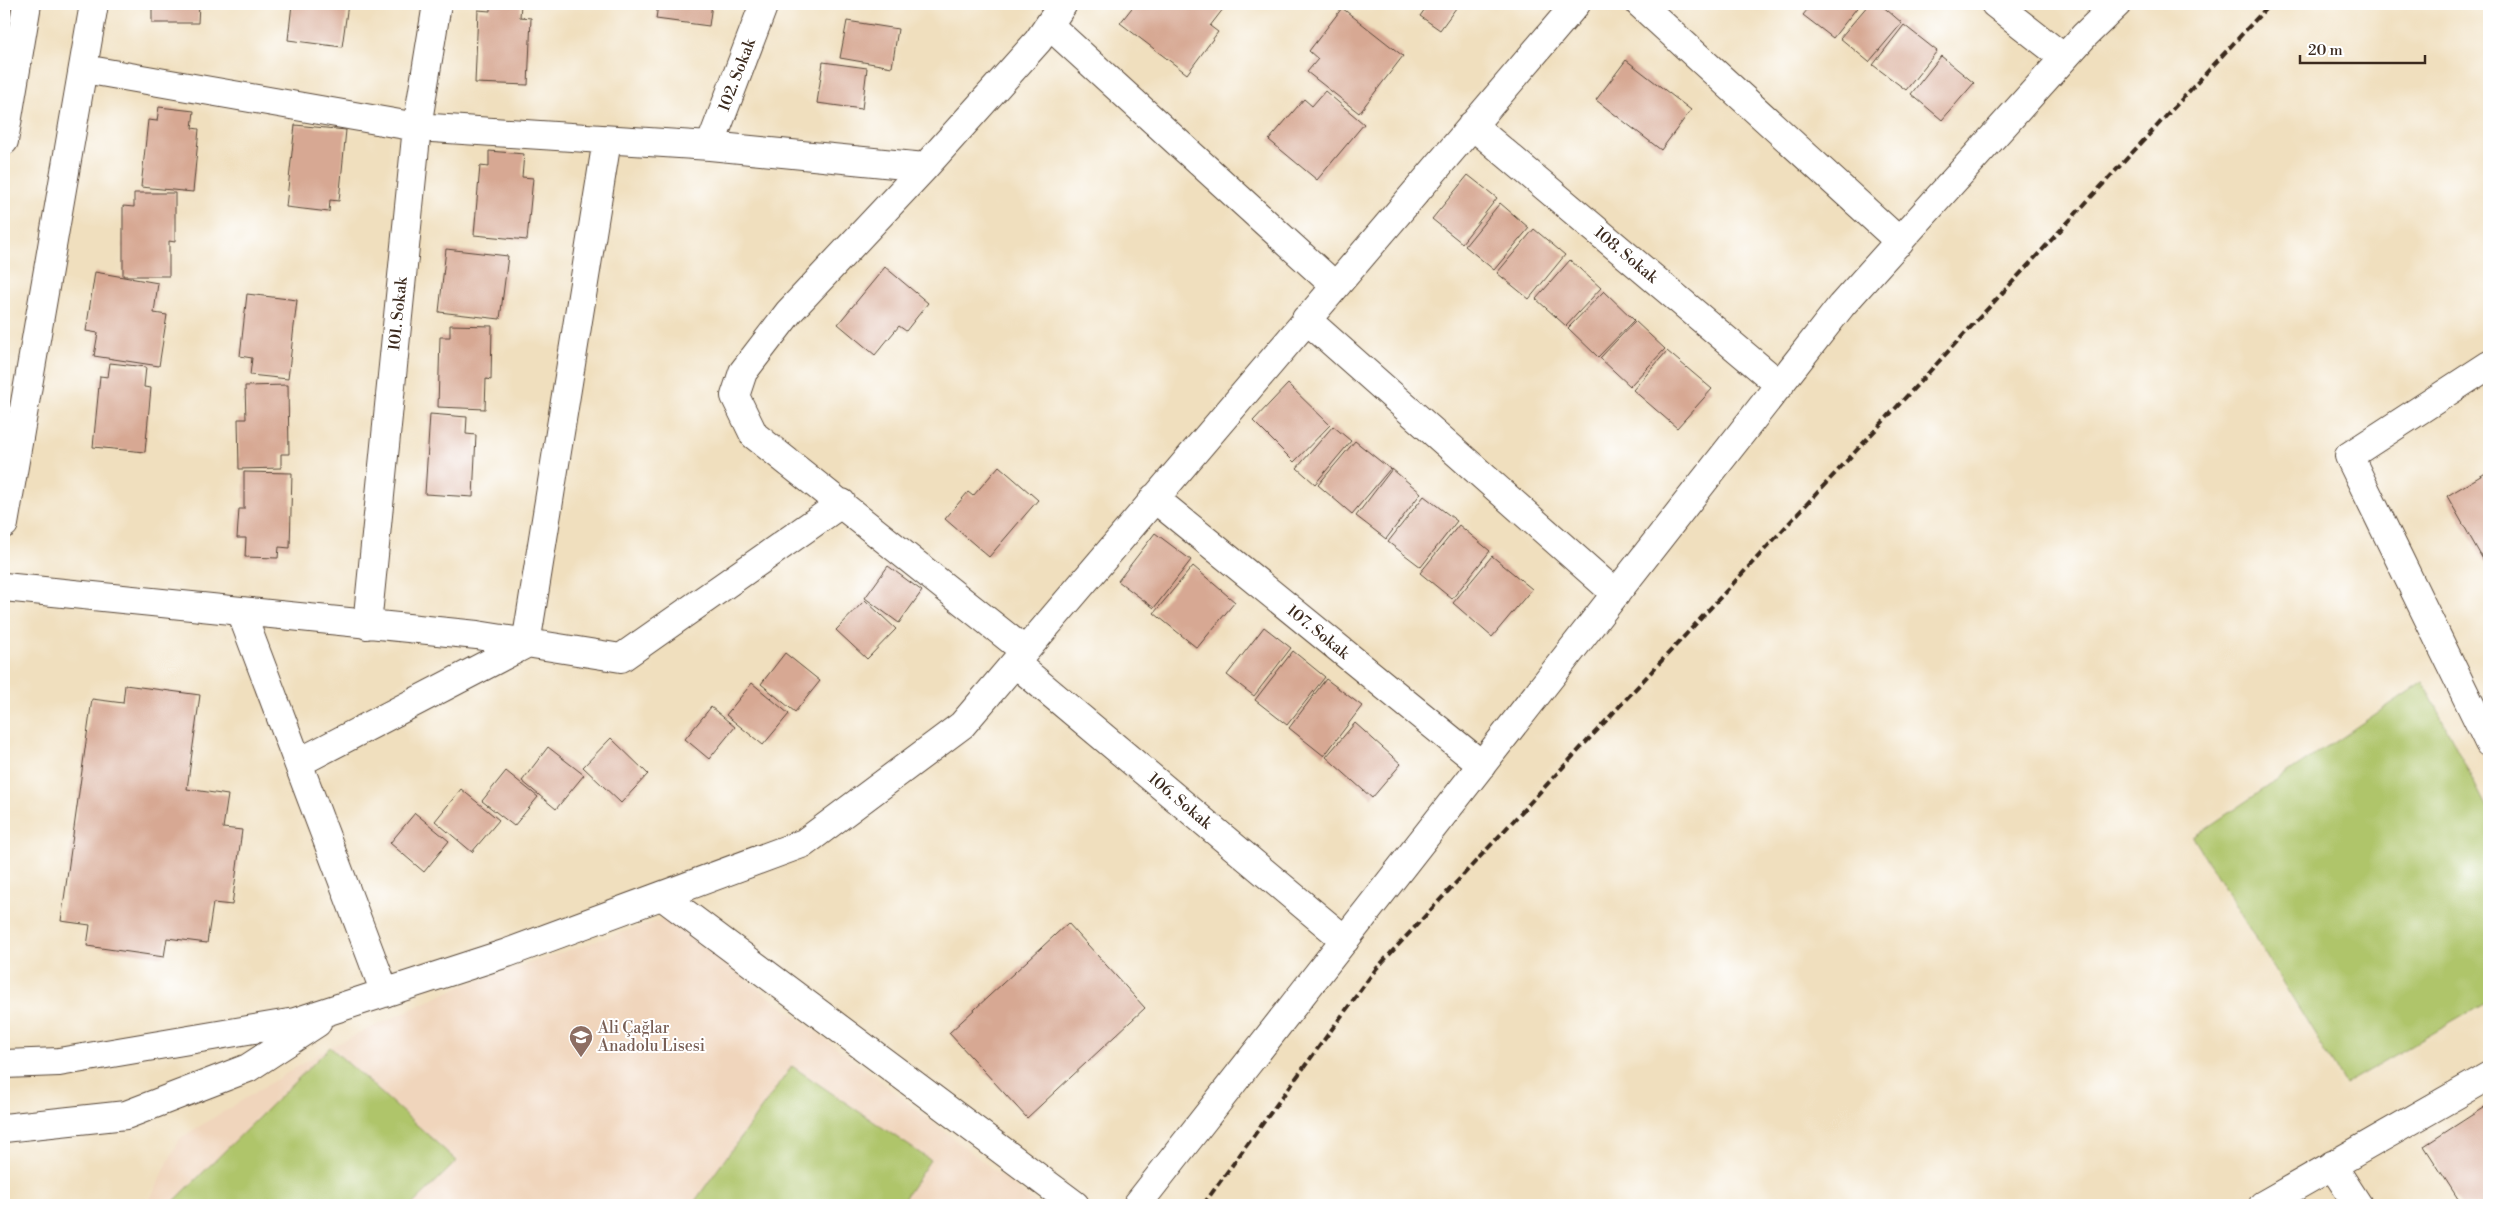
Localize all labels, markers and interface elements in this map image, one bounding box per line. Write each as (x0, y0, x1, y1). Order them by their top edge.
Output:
scale bar (2300, 32, 2426, 64)
street label: 102. Sokak (714, 34, 761, 114)
text: 20 m (2308, 41, 2343, 60)
street label: 108. Sokak (1590, 223, 1663, 289)
street label: 101. Sokak (384, 275, 412, 352)
street label: 107. Sokak (1283, 601, 1355, 664)
street label: 106. Sokak (1144, 769, 1217, 834)
place label: Ali Çağlar Anadolu Lisesi (597, 1018, 705, 1056)
school or university icon: Ali Çağlar Anadolu Lisesi (568, 1024, 594, 1058)

